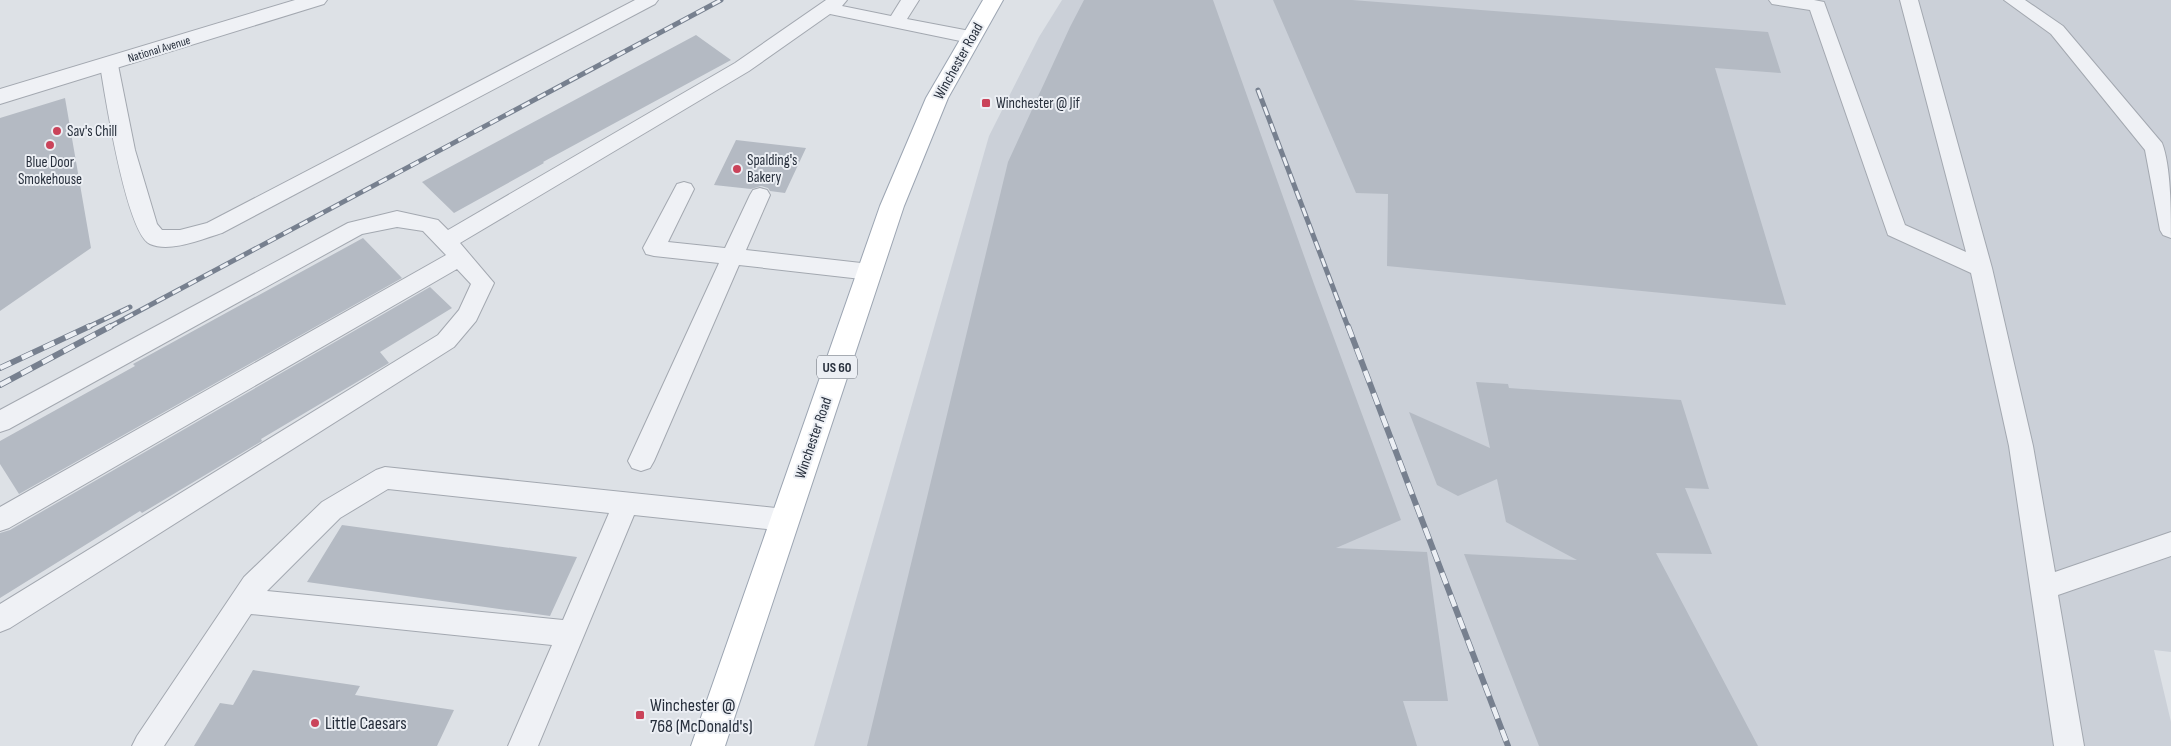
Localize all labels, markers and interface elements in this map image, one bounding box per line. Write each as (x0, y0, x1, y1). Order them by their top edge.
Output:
street label: Winchester Road (930, 19, 987, 103)
street label: National Avenue (126, 33, 193, 66)
place label: Winchester @ Jif (996, 94, 1080, 113)
marker: Winchester @ Jif (980, 97, 992, 109)
place label: Sav's Chill (67, 122, 117, 141)
marker: Sav's Chill (51, 125, 63, 137)
marker: Blue Door Smokehouse (44, 139, 56, 151)
place label: Spalding's Bakery (747, 151, 797, 187)
place label: Blue Door Smokehouse (18, 153, 82, 189)
marker: Spalding's Bakery (731, 163, 743, 175)
road number: US 60 (817, 356, 857, 378)
street label: Winchester Road (791, 395, 836, 481)
place label: Winchester @ 768 (McDonald's) (650, 695, 753, 737)
marker: Winchester @ 768 (McDonald's) (634, 709, 646, 721)
place label: Little Caesars (325, 713, 407, 734)
marker: Little Caesars (309, 717, 321, 729)

